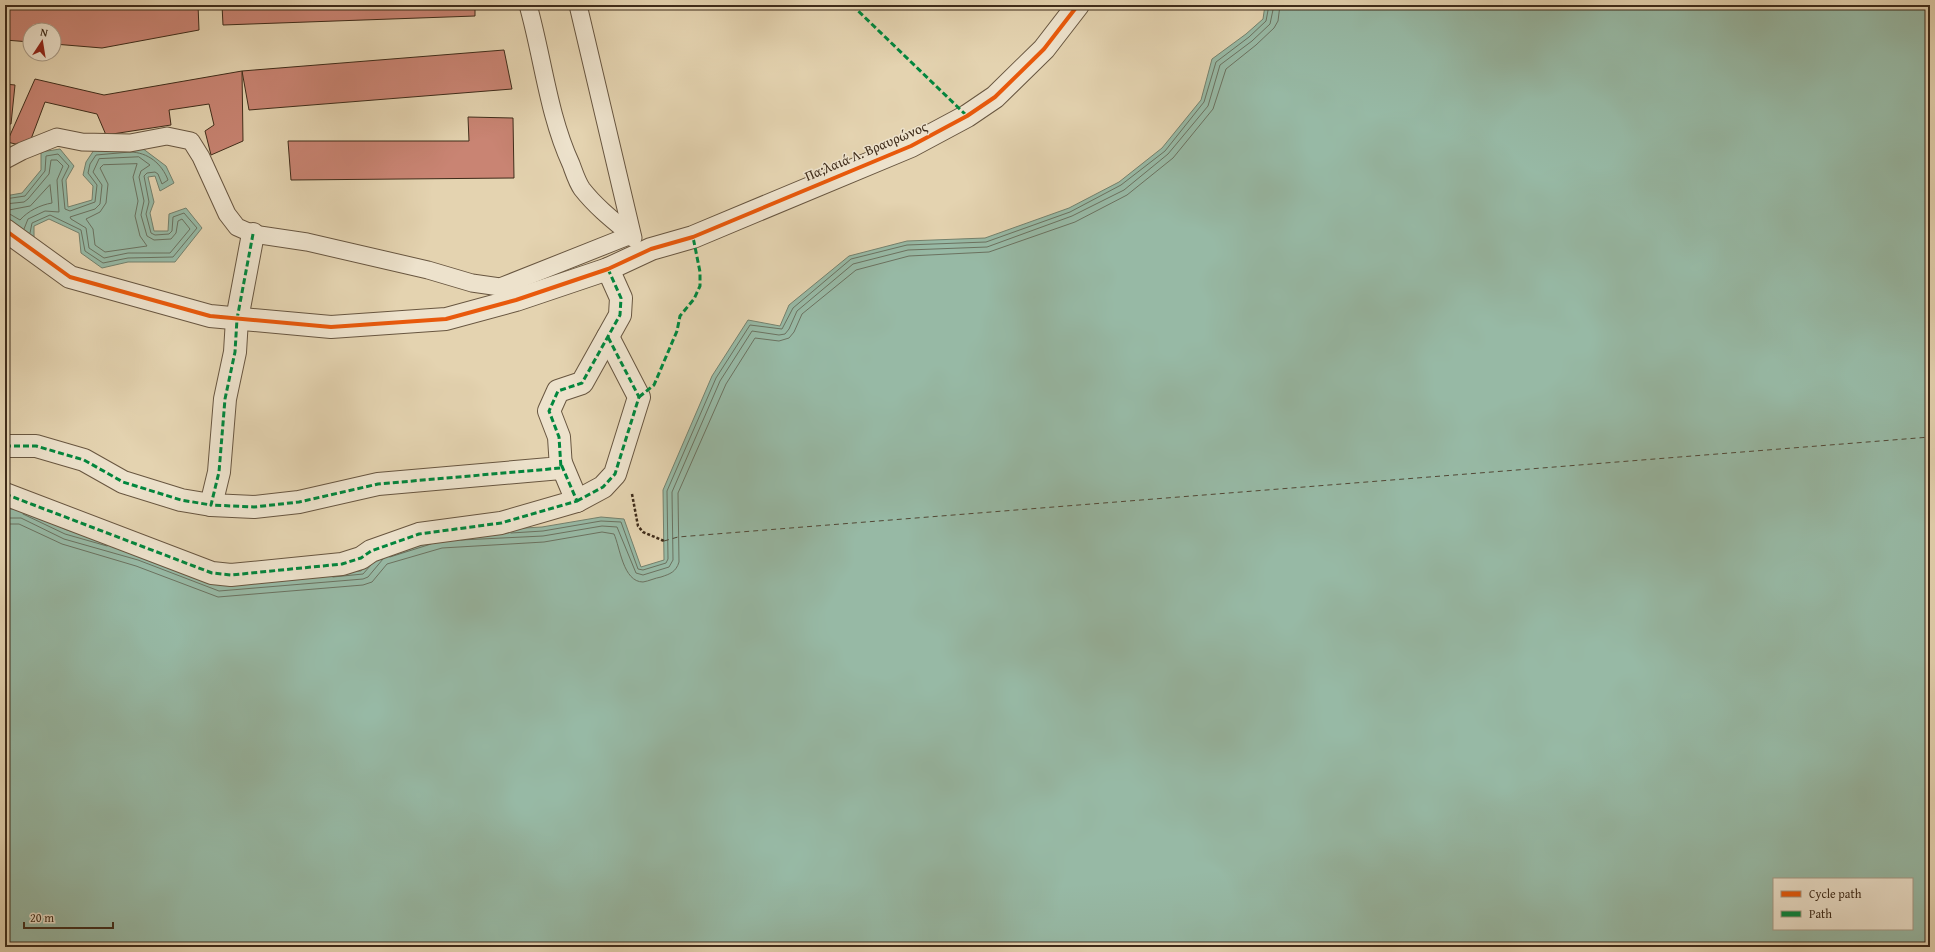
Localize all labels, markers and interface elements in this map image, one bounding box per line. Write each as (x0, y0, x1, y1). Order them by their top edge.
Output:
north arrow (22, 22, 62, 62)
text: N (39, 24, 50, 41)
street label: Πα;λαιά Λ. Βραυρώνος (801, 116, 931, 186)
legend (1773, 878, 1913, 930)
text: Cycle path (1809, 885, 1862, 902)
scale bar (24, 904, 113, 930)
text: Path (1809, 905, 1832, 922)
text: 20 m (30, 909, 54, 926)

